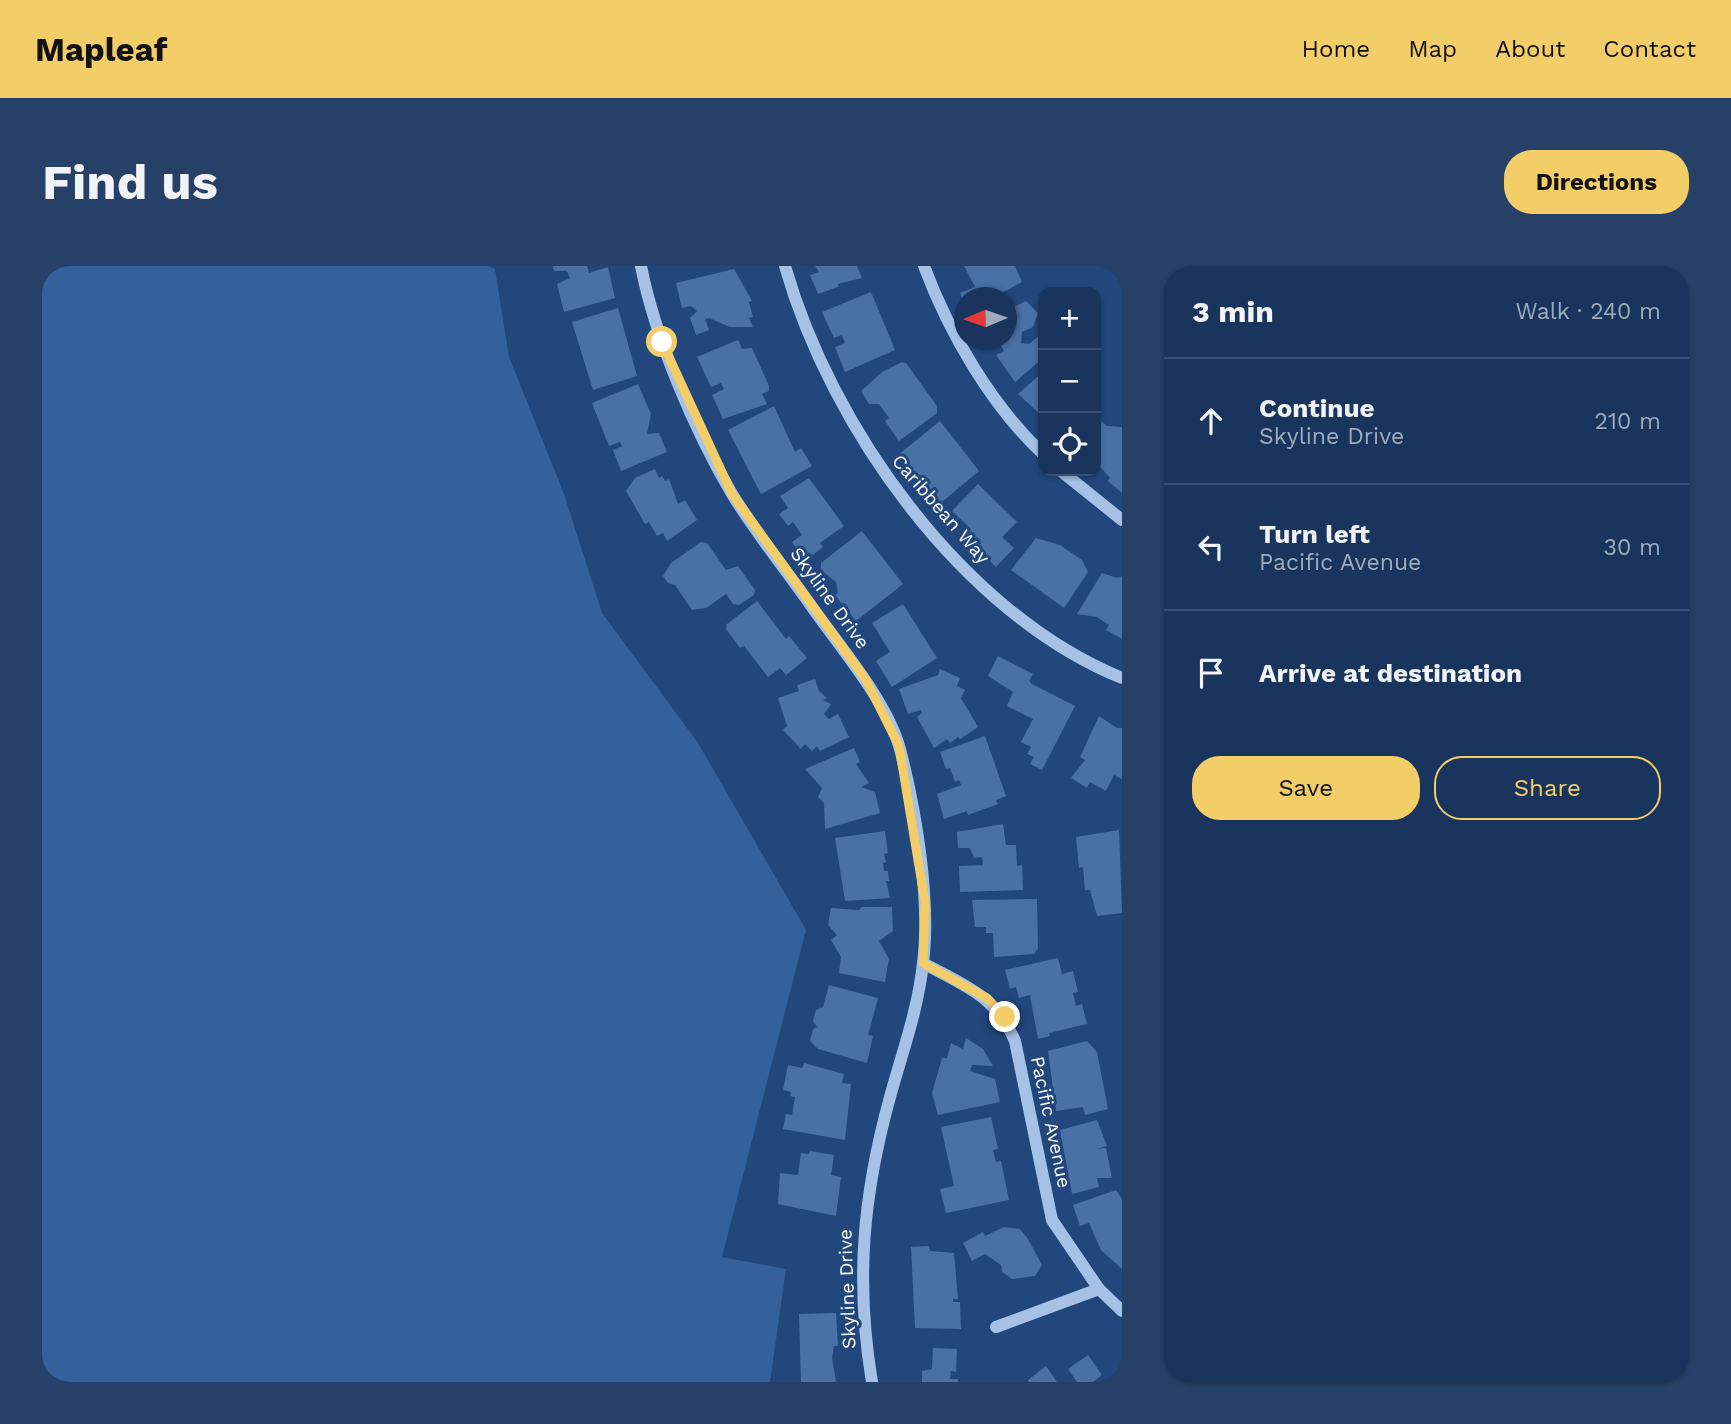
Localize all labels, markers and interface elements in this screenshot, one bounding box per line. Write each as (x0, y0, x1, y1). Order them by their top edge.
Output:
text: Mapleaf (35, 30, 167, 69)
text: Home (1302, 35, 1370, 63)
text: Map (1408, 35, 1457, 63)
text: About (1495, 35, 1565, 63)
text: Contact (1603, 35, 1696, 63)
button: Directions (1504, 150, 1689, 214)
text: Find us (42, 153, 218, 211)
north arrow (954, 287, 1017, 350)
map controls (1038, 287, 1101, 476)
button: + (1038, 287, 1101, 350)
text: 3 min (1192, 294, 1274, 329)
text: Walk · 240 m (1516, 298, 1661, 325)
route start (646, 326, 677, 357)
button: − (1038, 350, 1101, 413)
text: Continue (1259, 393, 1375, 423)
icon: ahead (1192, 402, 1230, 440)
text: 210 m (1595, 408, 1661, 435)
button: locate (1038, 413, 1101, 476)
text: Skyline Drive (1259, 423, 1404, 450)
street label: Caribbean Way (887, 450, 995, 569)
text: Turn left (1259, 519, 1370, 549)
icon: left (1192, 528, 1230, 566)
text: 30 m (1604, 534, 1661, 561)
street label: Skyline Drive (785, 543, 875, 653)
text: Pacific Avenue (1259, 549, 1421, 576)
icon: arrive (1192, 654, 1230, 692)
text: Arrive at destination (1259, 658, 1522, 688)
button: Save (1192, 756, 1420, 820)
button: Share (1434, 756, 1661, 820)
route end (989, 1001, 1020, 1032)
street label: Pacific Avenue (1026, 1054, 1076, 1190)
street label: Skyline Drive (833, 1229, 861, 1349)

